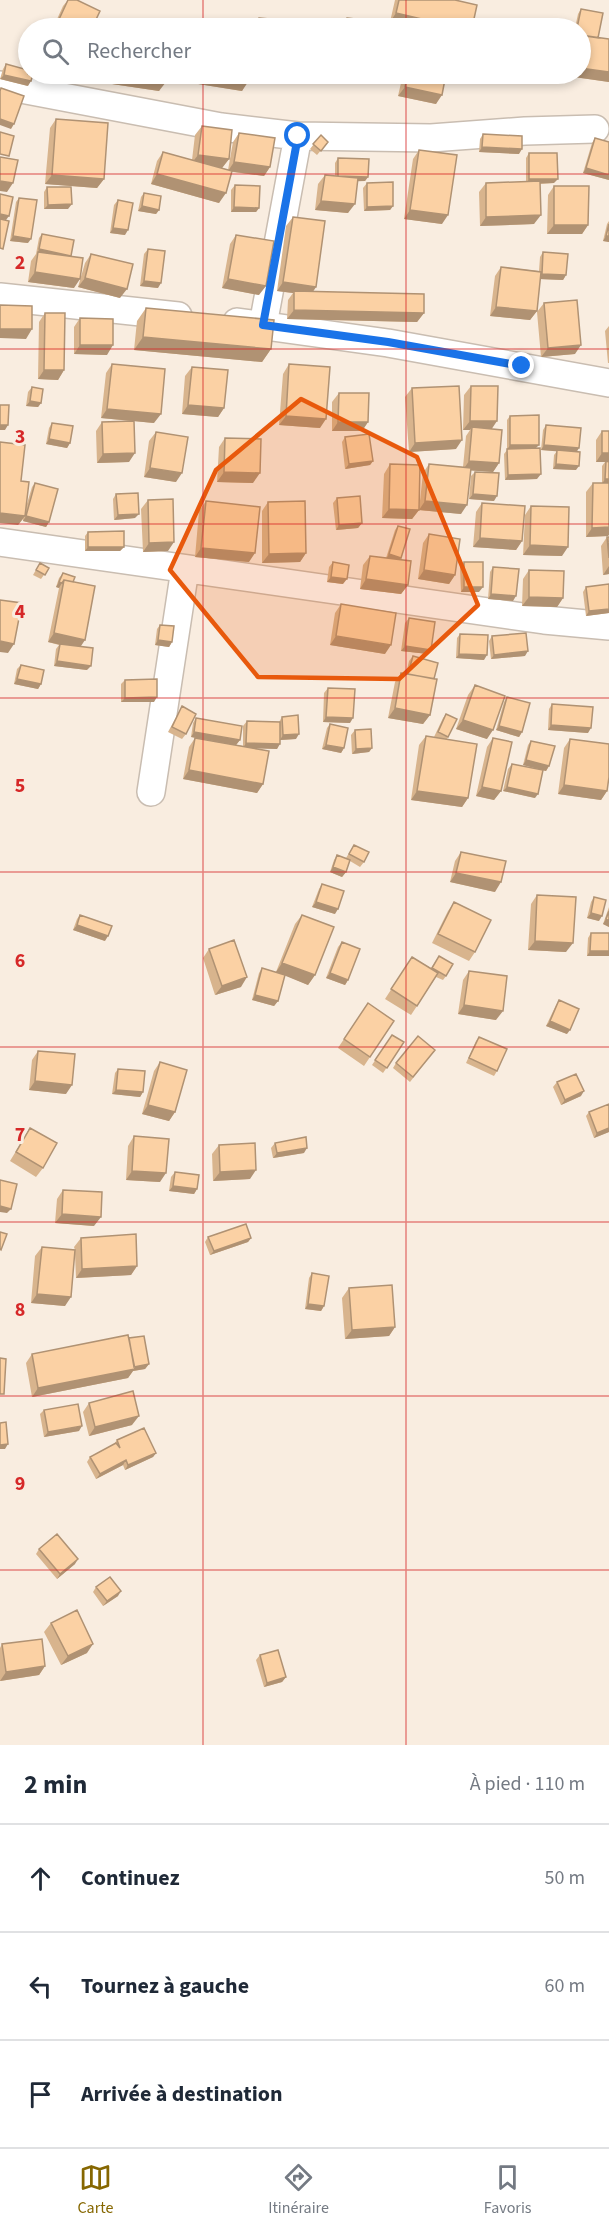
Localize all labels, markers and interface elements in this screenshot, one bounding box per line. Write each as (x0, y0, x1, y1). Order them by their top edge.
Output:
search box (18, 18, 591, 84)
icon: search (39, 35, 72, 68)
text: Rechercher (87, 35, 191, 67)
route start (284, 122, 310, 148)
text: 2 (15, 249, 25, 277)
route end (508, 352, 534, 378)
text: 3 (15, 423, 25, 451)
text: 4 (15, 598, 26, 626)
text: 5 (15, 772, 25, 800)
text: 6 (15, 947, 25, 975)
text: 7 (15, 1121, 25, 1149)
text: 8 (15, 1296, 25, 1324)
text: 9 (15, 1470, 25, 1498)
text: 2 min (24, 1766, 87, 1803)
text: À pied · 110 m (470, 1770, 585, 1798)
icon: ahead (24, 1862, 57, 1895)
text: Continuez (81, 1862, 180, 1894)
text: 50 m (545, 1864, 585, 1892)
icon: left (24, 1970, 57, 2003)
text: Tournez à gauche (81, 1970, 249, 2002)
text: 60 m (545, 1972, 585, 2000)
icon: arrive (24, 2078, 57, 2111)
text: Arrivée à destination (81, 2078, 283, 2110)
tab: Carte (77, 2161, 113, 2219)
tab: Itinéraire (268, 2161, 329, 2219)
tab: Favoris (484, 2161, 532, 2219)

